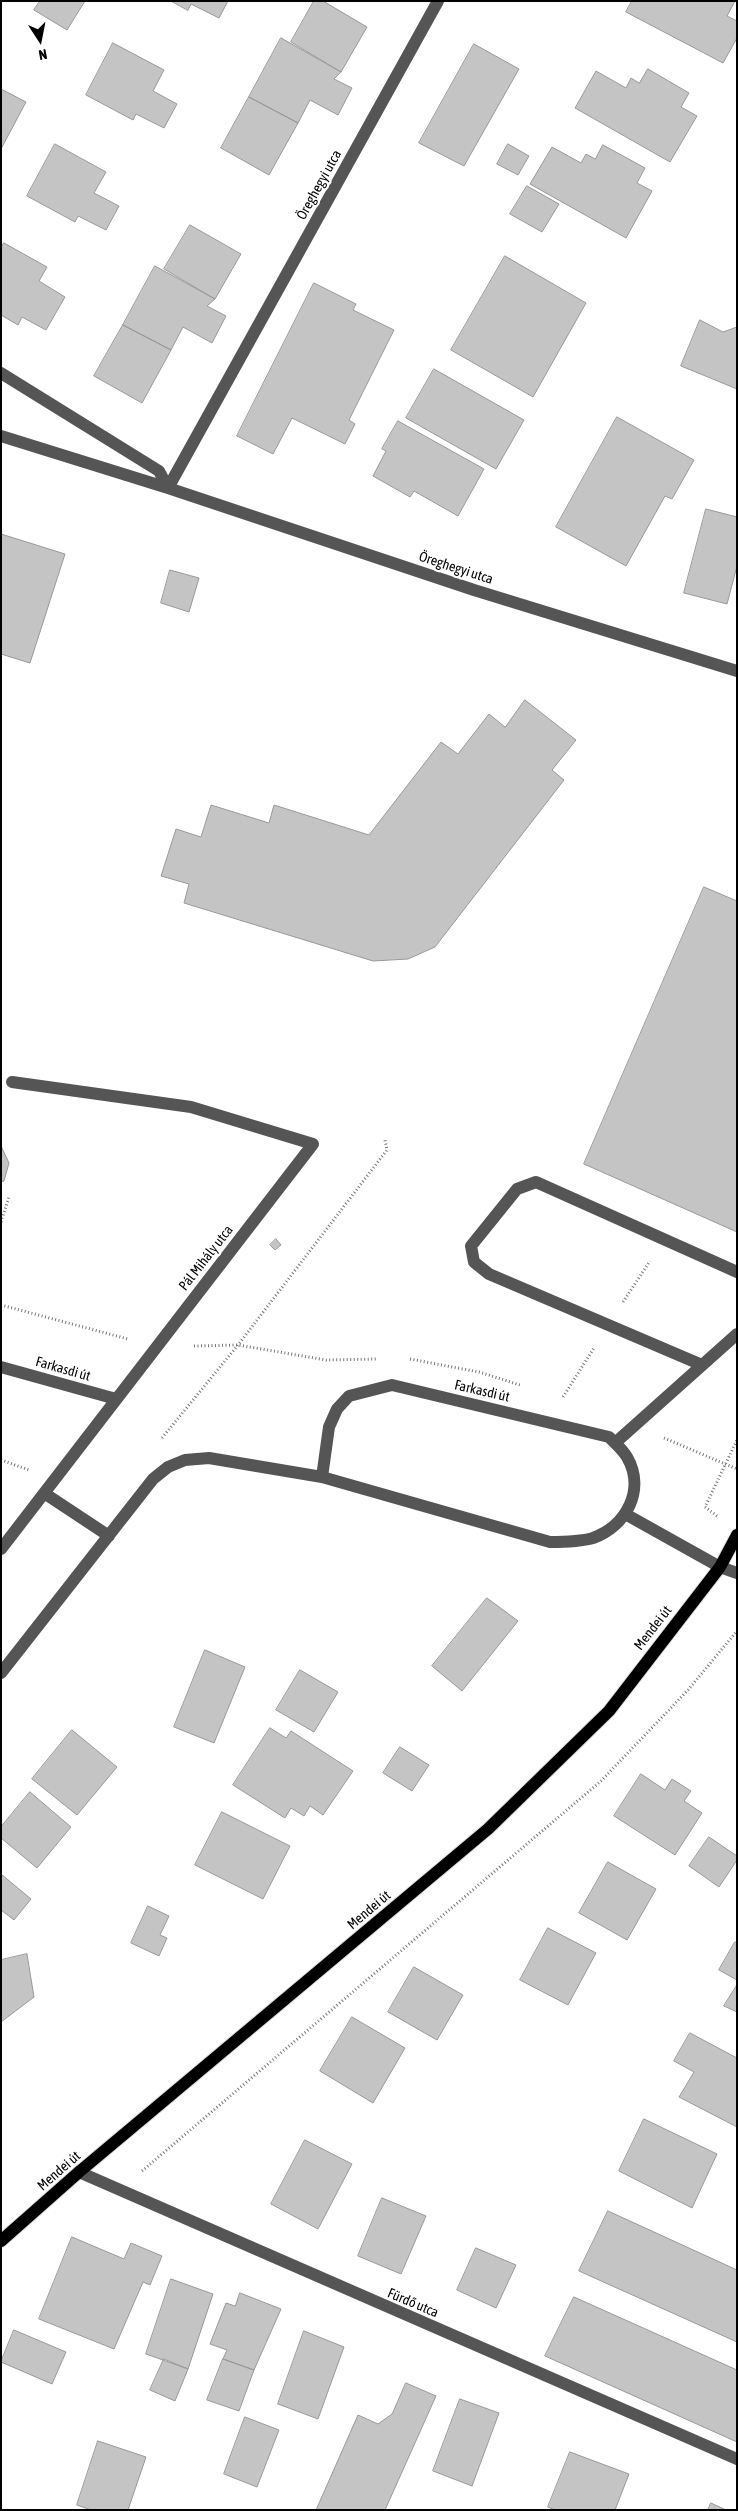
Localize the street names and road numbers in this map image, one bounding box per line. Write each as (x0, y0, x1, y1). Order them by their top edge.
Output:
street label: Öreghegyi utca (293, 147, 345, 223)
street label: Öreghegyi utca (417, 548, 495, 588)
street label: Pál Mihály utca (175, 1222, 237, 1294)
street label: Farkasdi út (34, 1353, 92, 1385)
street label: Farkasdi út (453, 1376, 511, 1406)
street label: Mendei út (631, 1603, 675, 1653)
street label: Mendei út (344, 1887, 394, 1933)
street label: Mendei út (34, 2148, 84, 2194)
street label: Fürdő utca (385, 2285, 441, 2321)

